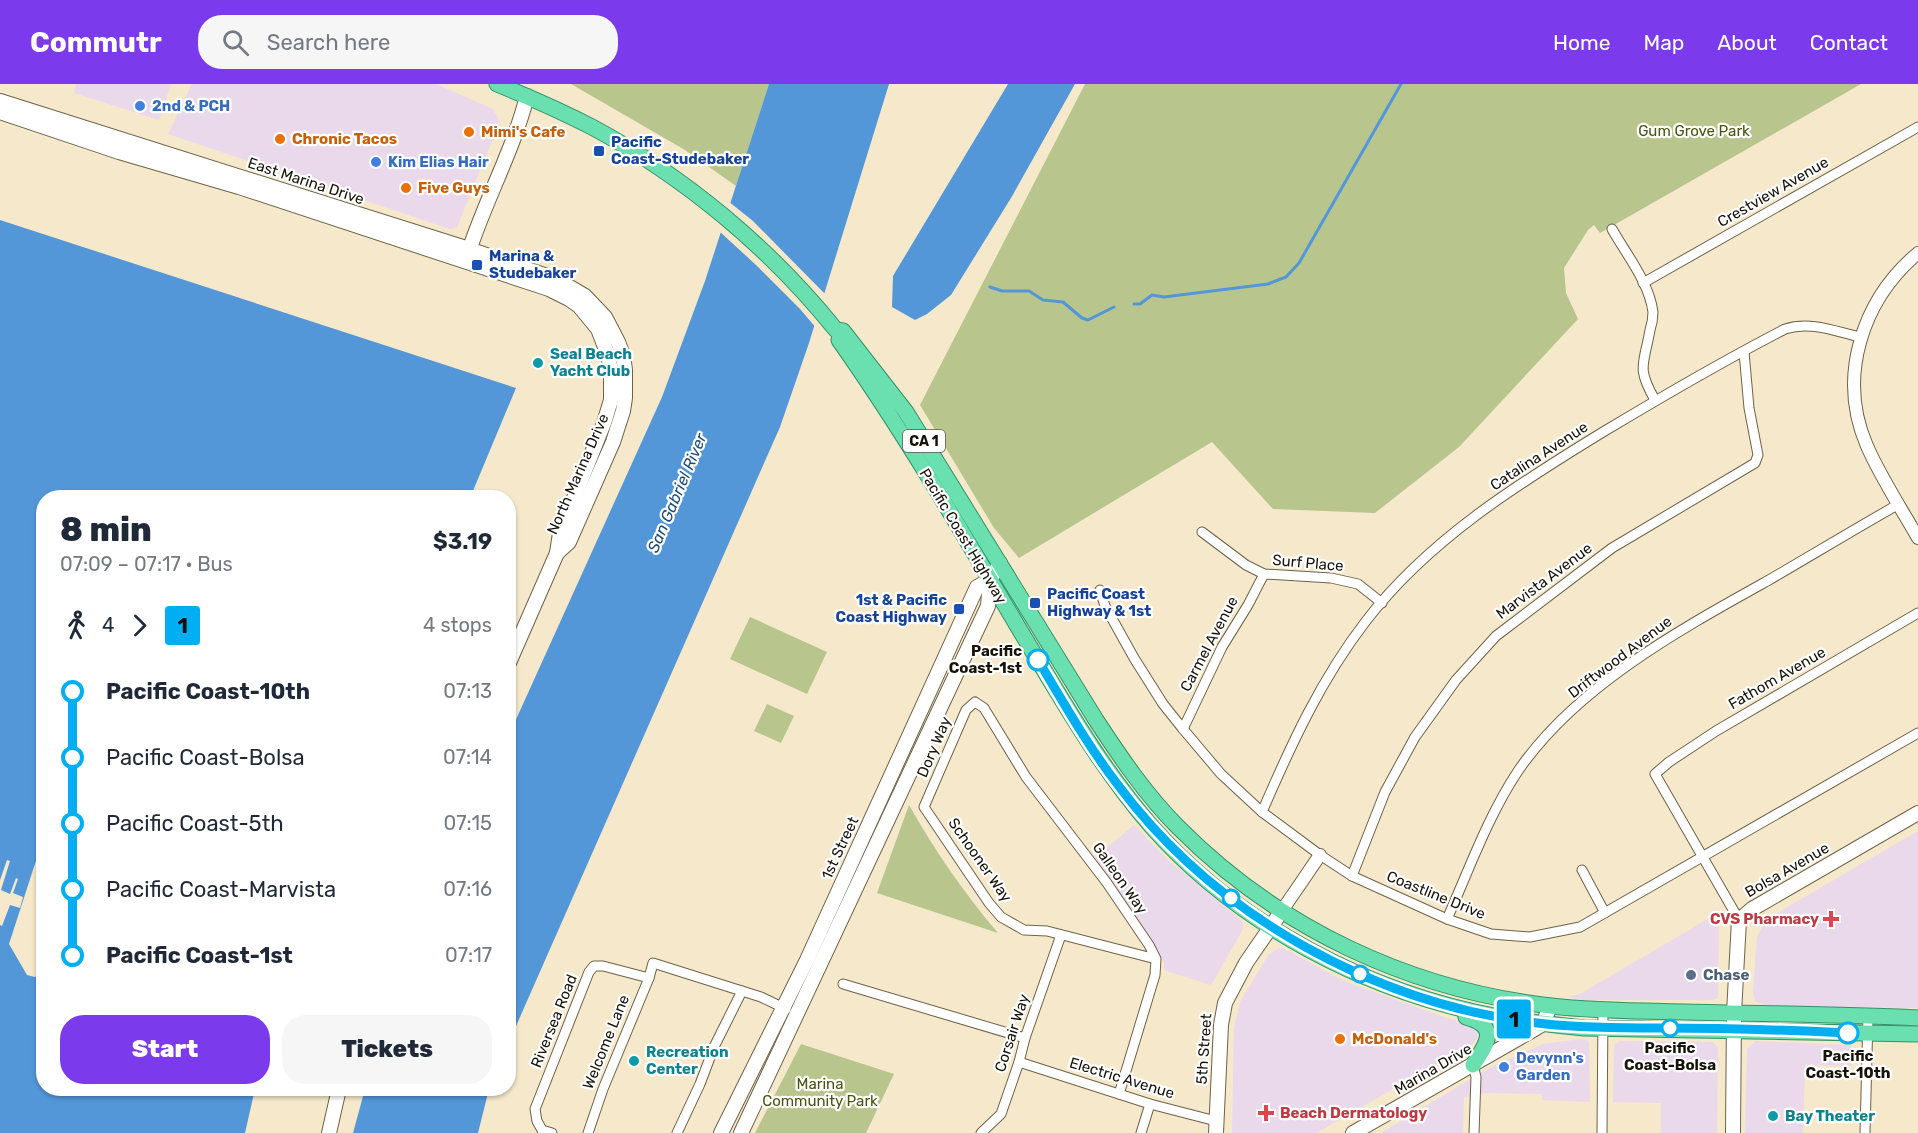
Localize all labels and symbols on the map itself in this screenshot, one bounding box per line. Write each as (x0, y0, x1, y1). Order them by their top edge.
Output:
place label: 2nd & PCH (152, 97, 230, 115)
marker: 2nd & PCH (133, 99, 147, 113)
park label: Gum Grove Park (1638, 122, 1750, 140)
place label: Mimi's Cafe (481, 123, 565, 141)
marker: Mimi's Cafe (462, 125, 476, 139)
place label: Chronic Tacos (292, 130, 397, 148)
marker: Chronic Tacos (273, 132, 287, 146)
place label: Pacific Coast-Studebaker (611, 133, 749, 168)
marker: Pacific Coast-Studebaker (592, 144, 606, 158)
place label: Kim Elias Hair (388, 153, 489, 171)
street label: Crestview Avenue (1714, 153, 1832, 231)
street label: East Marina Drive (246, 154, 366, 208)
marker: Kim Elias Hair (369, 155, 383, 169)
place label: Five Guys (418, 179, 490, 197)
marker: Five Guys (399, 181, 413, 195)
place label: Marina & Studebaker (489, 247, 577, 282)
marker: Marina & Studebaker (470, 258, 484, 272)
place label: Seal Beach Yacht Club (550, 345, 632, 380)
marker: Seal Beach Yacht Club (531, 356, 545, 370)
street label: North Marina Drive (543, 411, 613, 537)
street label: Catalina Avenue (1487, 418, 1591, 494)
water label: San Gabriel River (643, 430, 711, 555)
road number: CA 1 (903, 430, 945, 452)
street label: Pacific Coast Highway (916, 465, 1010, 607)
street label: Marvista Avenue (1492, 539, 1596, 623)
street label: Surf Place (1272, 551, 1344, 575)
place label: Pacific Coast Highway & 1st (1047, 585, 1151, 620)
place label: 1st & Pacific Coast Highway (836, 591, 947, 626)
street label: Carmel Avenue (1176, 593, 1242, 695)
marker: Pacific Coast Highway & 1st (1028, 596, 1042, 610)
marker: 1st & Pacific Coast Highway (952, 602, 966, 616)
street label: Driftwood Avenue (1565, 612, 1675, 702)
place label: Pacific Coast-1st (949, 642, 1022, 677)
street label: Fathom Avenue (1725, 643, 1829, 713)
marker: Pacific Coast-1st (1027, 649, 1049, 671)
street label: Dory Way (913, 714, 955, 780)
street label: 1st Street (818, 814, 862, 882)
street label: Schooner Way (944, 815, 1016, 905)
street label: Galleon Way (1089, 839, 1151, 917)
street label: Bolsa Avenue (1742, 839, 1832, 901)
street label: Coastline Drive (1384, 867, 1488, 923)
unlabelled marker (1222, 889, 1240, 907)
place label: CVS Pharmacy (1710, 910, 1819, 928)
marker: CVS Pharmacy (1824, 912, 1838, 926)
unlabelled marker (1351, 965, 1369, 983)
place label: Chase (1703, 966, 1749, 984)
marker: Chase (1684, 968, 1698, 982)
street label: Riversea Road (527, 972, 581, 1070)
street label: Welcome Lane (579, 992, 633, 1092)
street label: Corsair Way (991, 992, 1033, 1074)
line badge: 1 (1494, 1000, 1534, 1038)
street label: 5th Street (1193, 1013, 1215, 1085)
marker: Pacific Coast-Bolsa (1661, 1019, 1679, 1037)
marker: Pacific Coast-10th (1837, 1022, 1859, 1044)
place label: McDonald's (1352, 1030, 1437, 1048)
marker: McDonald's (1333, 1032, 1347, 1046)
place label: Pacific Coast-Bolsa (1624, 1039, 1716, 1074)
street label: Marina Drive (1391, 1040, 1475, 1098)
place label: Recreation Center (646, 1043, 729, 1078)
place label: Pacific Coast-10th (1806, 1047, 1890, 1082)
place label: Devynn's Garden (1516, 1049, 1584, 1084)
marker: Recreation Center (627, 1054, 641, 1068)
street label: Electric Avenue (1067, 1054, 1177, 1102)
marker: Devynn's Garden (1497, 1060, 1511, 1074)
park label: Marina Community Park (762, 1075, 878, 1110)
marker: Beach Dermatology (1257, 1104, 1275, 1122)
place label: Beach Dermatology (1280, 1104, 1427, 1122)
place label: Bay Theater (1785, 1107, 1875, 1125)
marker: Bay Theater (1766, 1109, 1780, 1123)

